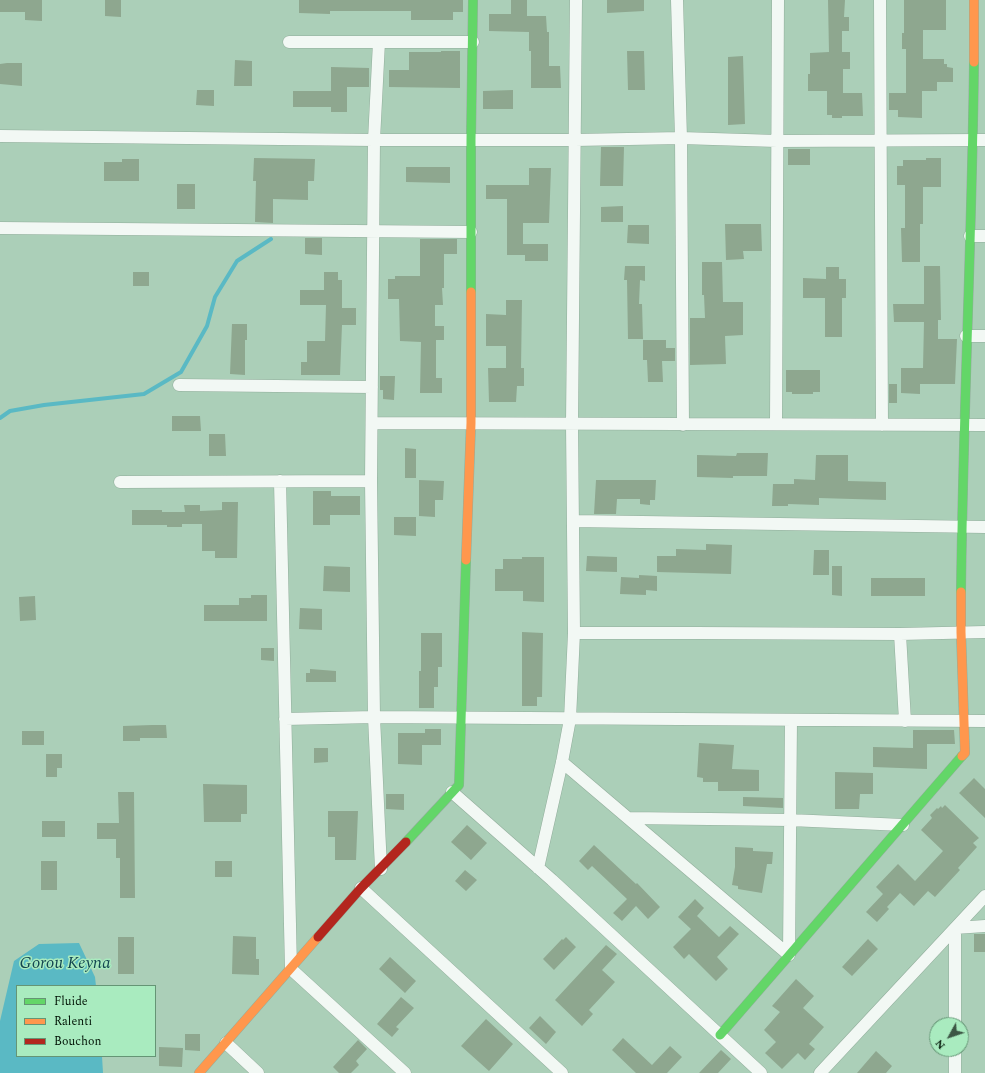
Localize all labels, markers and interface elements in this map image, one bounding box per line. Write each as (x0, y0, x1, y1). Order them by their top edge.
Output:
water label: Gorou Keyna (19, 955, 111, 975)
legend (16, 985, 156, 1057)
text: Fluide (54, 992, 88, 1011)
text: Ralenti (54, 1012, 92, 1031)
north arrow (929, 1017, 969, 1057)
text: Bouchon (54, 1032, 101, 1051)
text: N (931, 1035, 950, 1053)

